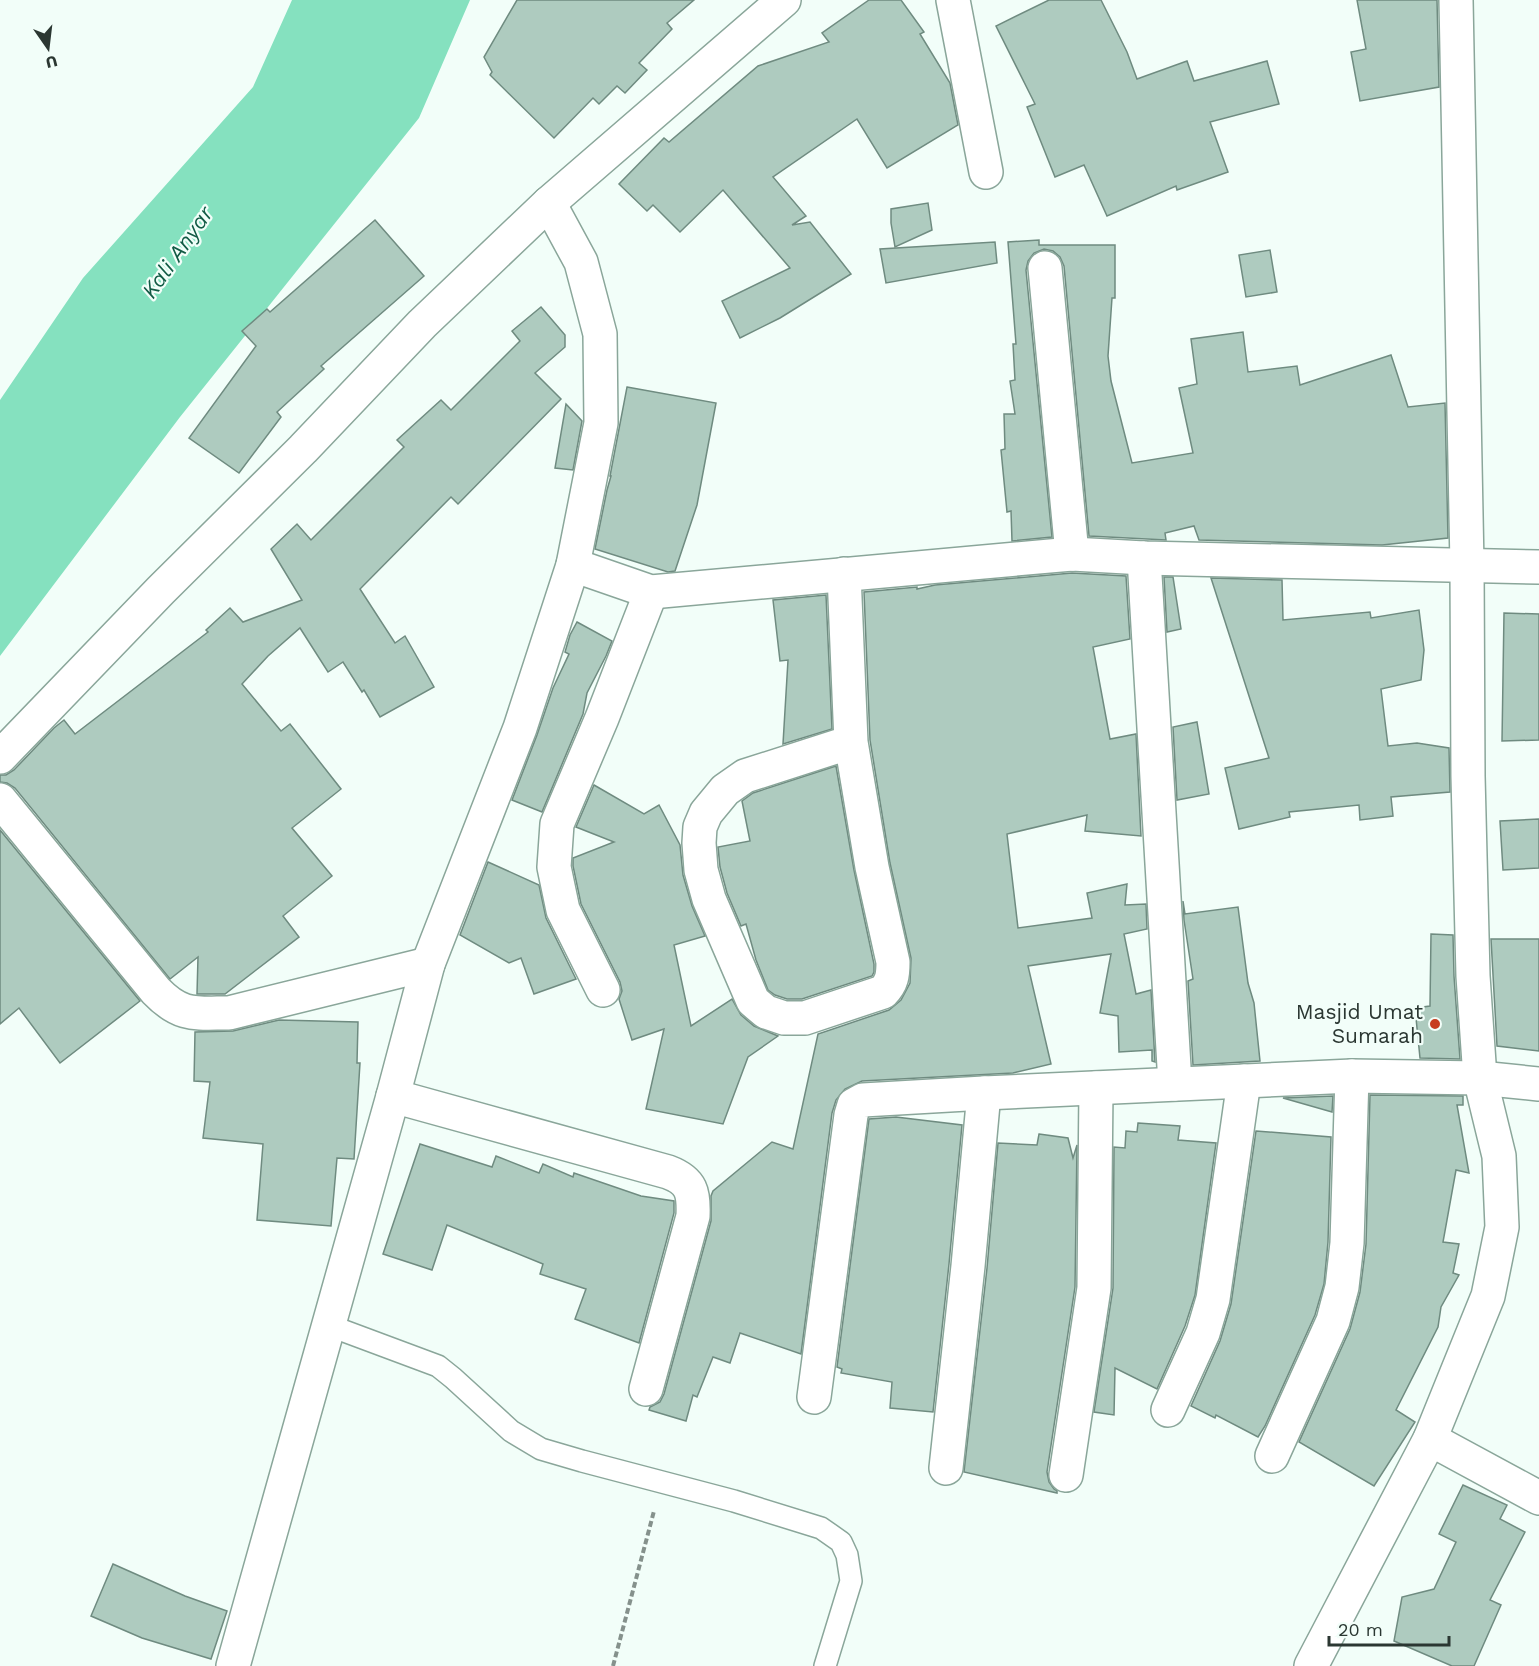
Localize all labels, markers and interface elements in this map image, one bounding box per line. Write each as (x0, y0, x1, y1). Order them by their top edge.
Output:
north arrow (18, 18, 78, 78)
text: U (44, 51, 59, 73)
water label: Kali Anyar (137, 200, 219, 303)
place label: Masjid Umat Sumarah (1296, 999, 1423, 1048)
marker: Masjid Umat Sumarah (1428, 1017, 1442, 1031)
scale bar (1329, 1609, 1449, 1647)
text: 20 m (1338, 1619, 1383, 1640)

